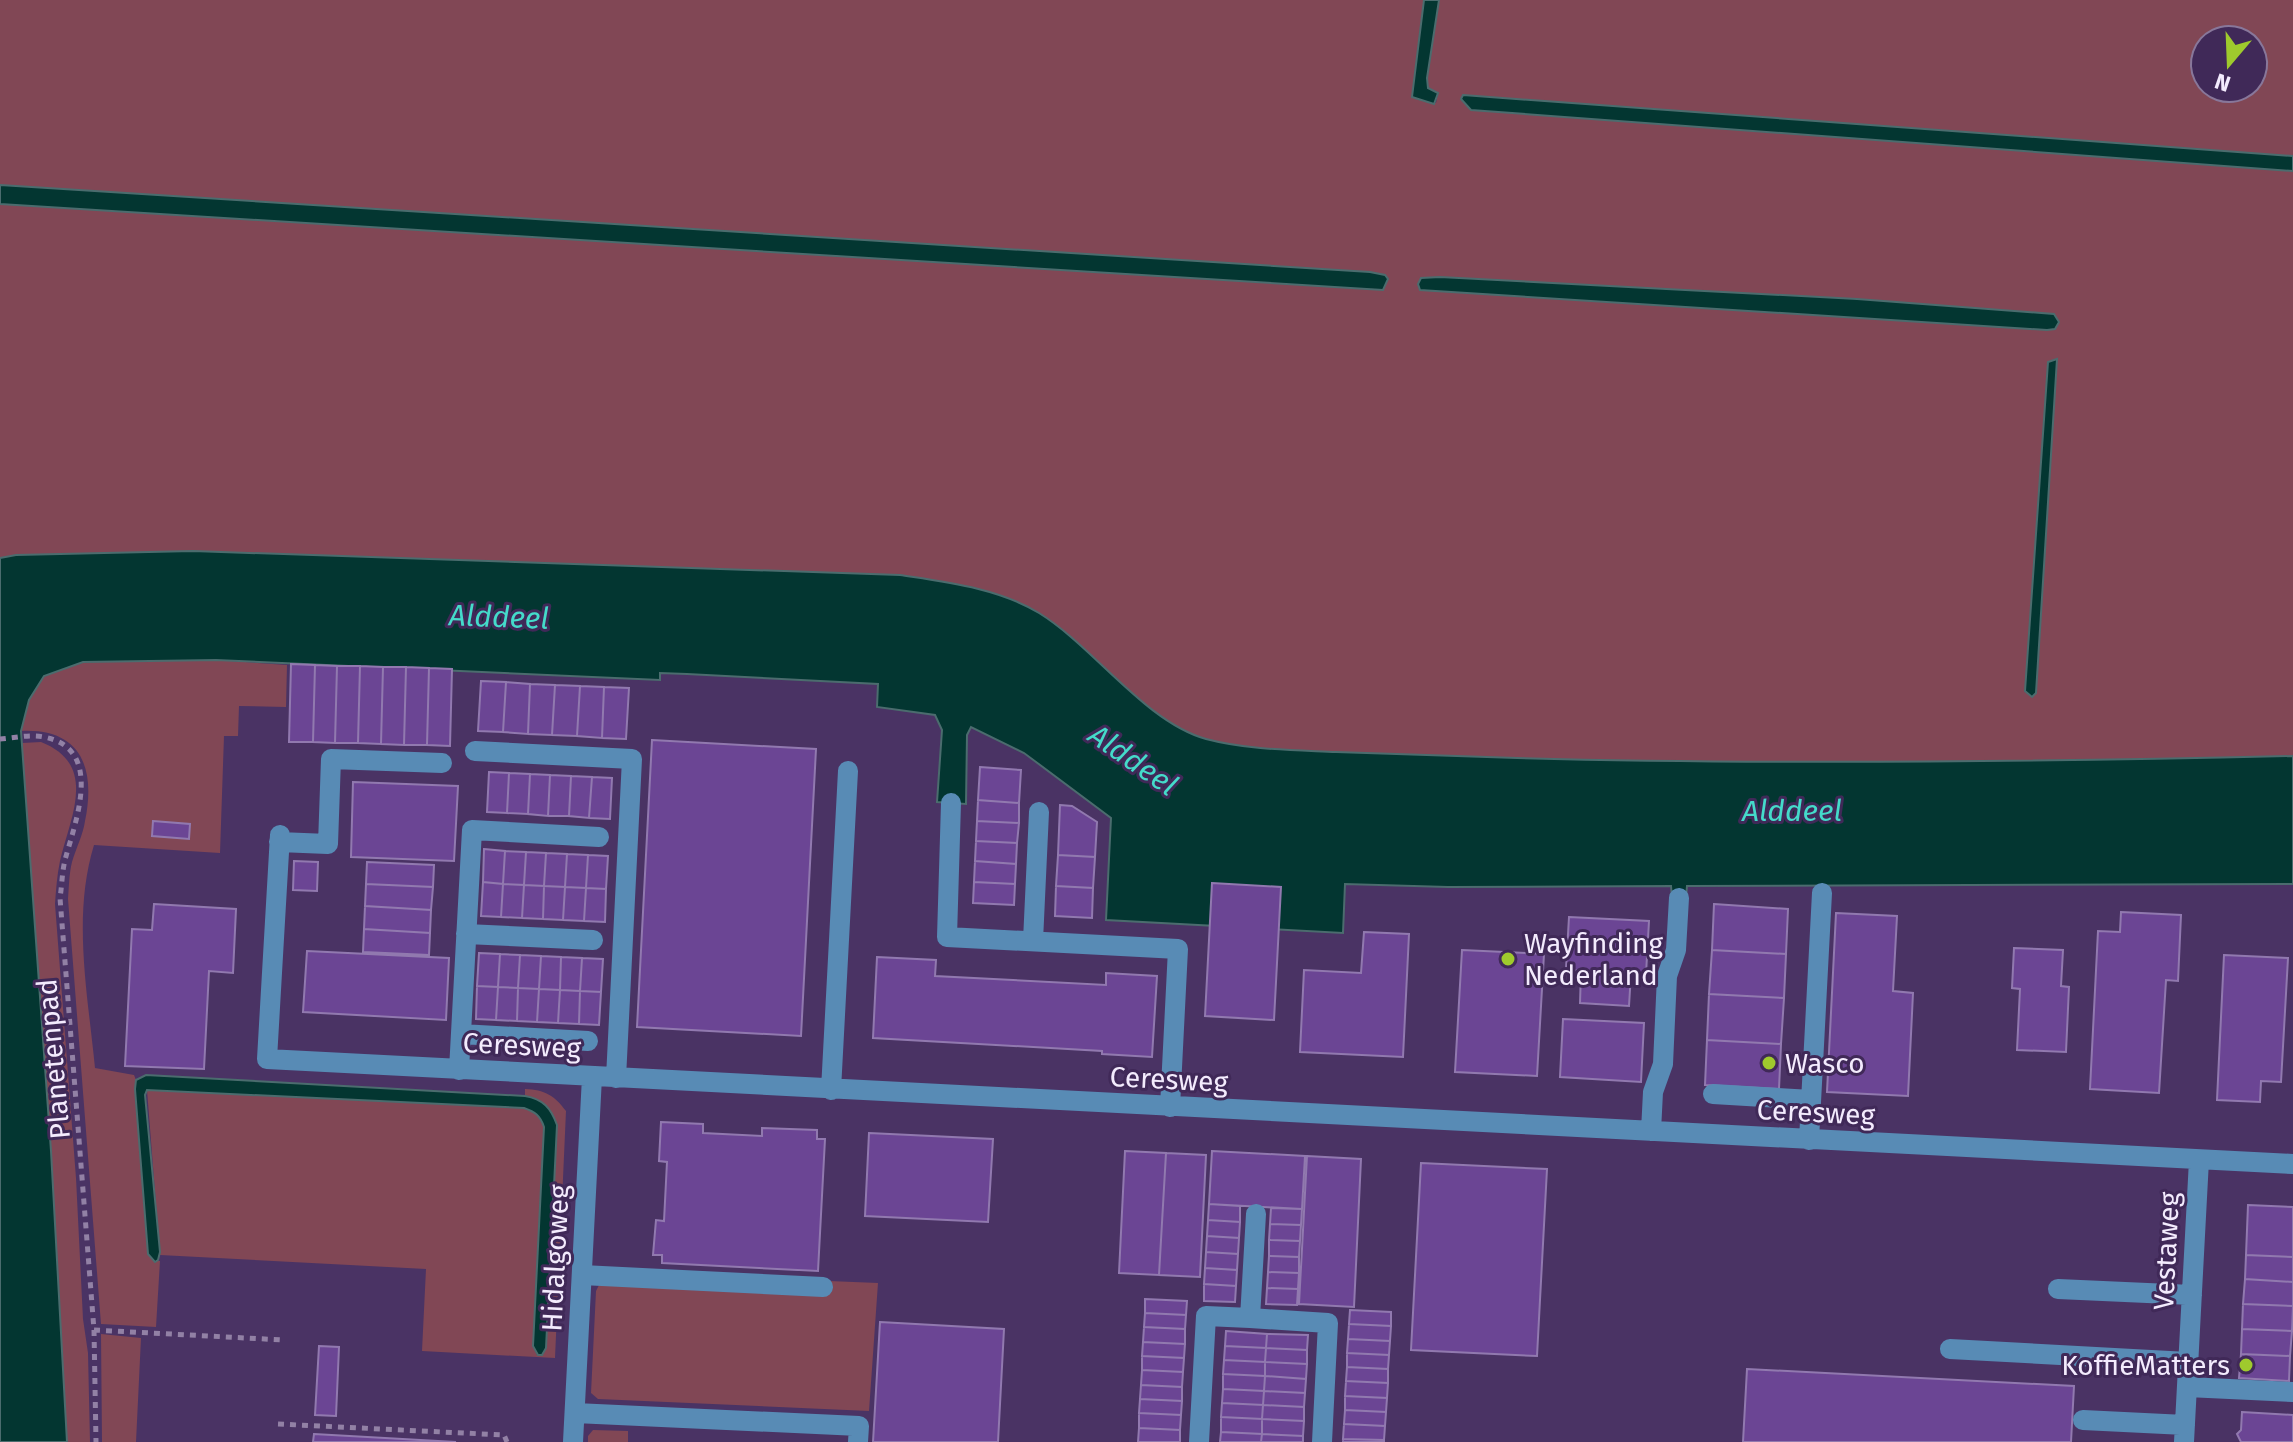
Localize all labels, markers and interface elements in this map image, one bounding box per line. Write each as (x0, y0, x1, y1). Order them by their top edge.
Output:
north arrow (2189, 24, 2269, 104)
text: N (2211, 67, 2234, 98)
water label: Alddeel (447, 597, 550, 637)
water label: Alddeel (1081, 716, 1184, 803)
water label: Alddeel (1741, 793, 1842, 829)
place label: Wayfinding Nederland (1524, 927, 1663, 992)
marker: Wayfinding Nederland (1499, 950, 1517, 968)
street label: Planetenpad (30, 978, 77, 1140)
street label: Ceresweg (462, 1026, 582, 1065)
place label: Wasco (1785, 1047, 1865, 1080)
marker: Wasco (1760, 1054, 1778, 1072)
street label: Ceresweg (1109, 1060, 1229, 1099)
street label: Ceresweg (1756, 1093, 1876, 1132)
street label: Hidalgoweg (535, 1183, 576, 1332)
street label: Vestaweg (2147, 1191, 2186, 1311)
place label: KoffieMatters (2061, 1349, 2230, 1382)
marker: KoffieMatters (2237, 1356, 2255, 1374)

